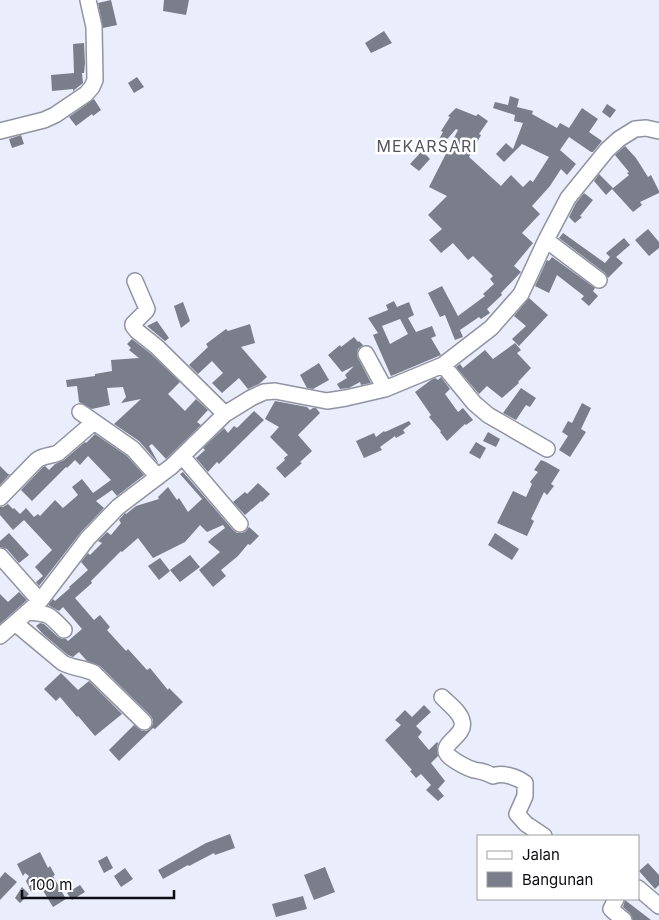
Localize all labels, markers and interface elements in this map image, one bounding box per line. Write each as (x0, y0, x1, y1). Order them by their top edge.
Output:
district label: MEKARSARI (376, 136, 478, 156)
legend (477, 835, 639, 900)
text: Jalan (522, 845, 560, 864)
scale bar (22, 868, 175, 900)
text: Bangunan (522, 870, 593, 889)
text: 100 m (30, 875, 72, 894)

